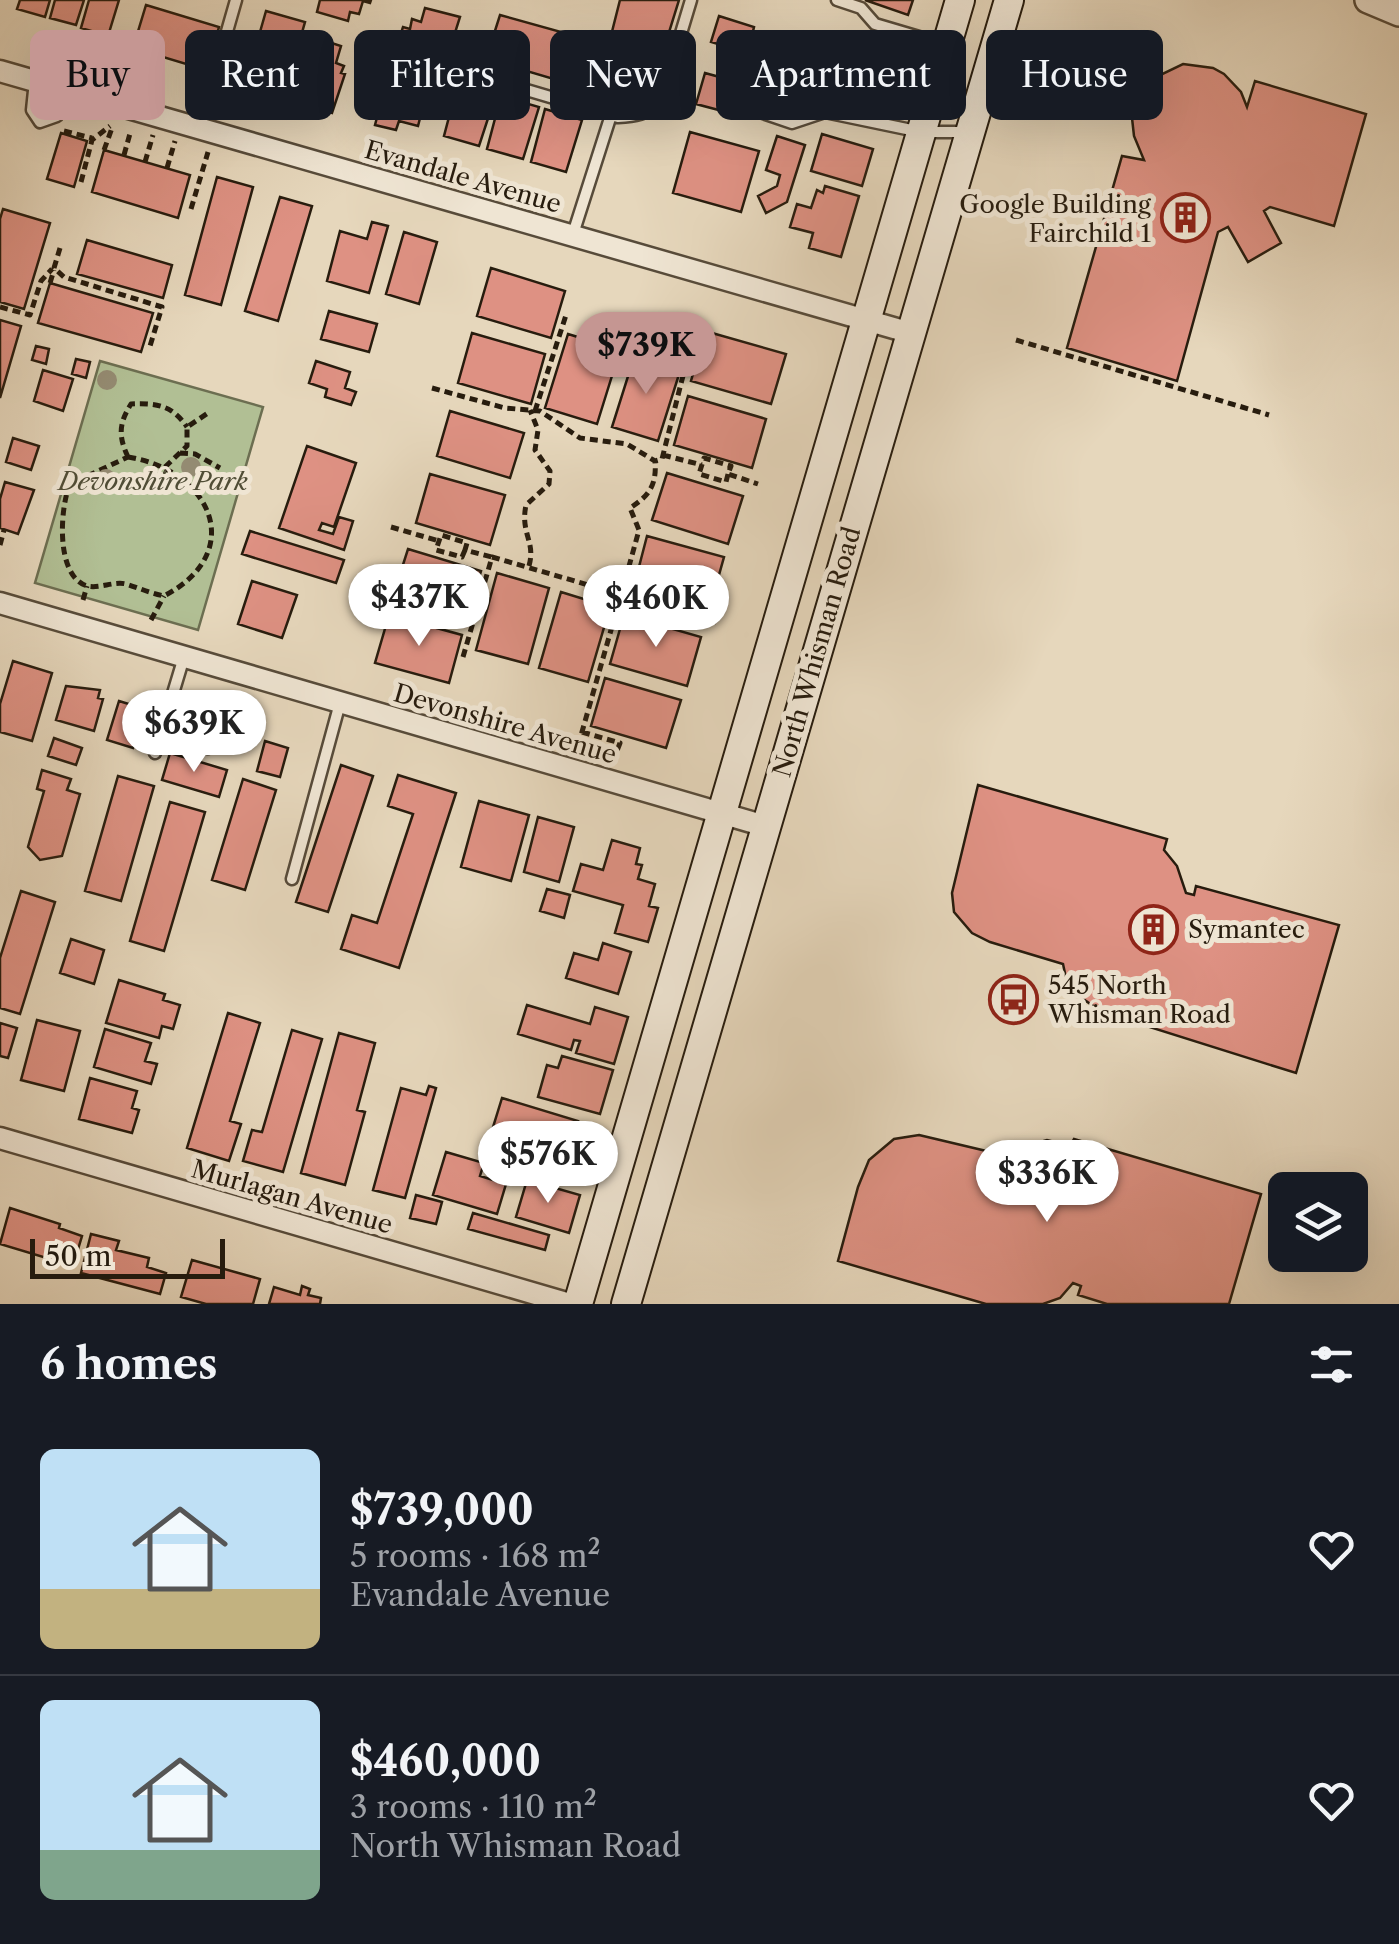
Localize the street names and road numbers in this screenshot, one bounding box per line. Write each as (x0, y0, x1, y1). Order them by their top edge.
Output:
street label: Evandale Avenue (361, 134, 565, 220)
street label: North Whisman Road (766, 523, 868, 781)
street label: Devonshire Avenue (390, 677, 620, 771)
street label: Murlagan Avenue (188, 1153, 396, 1241)

